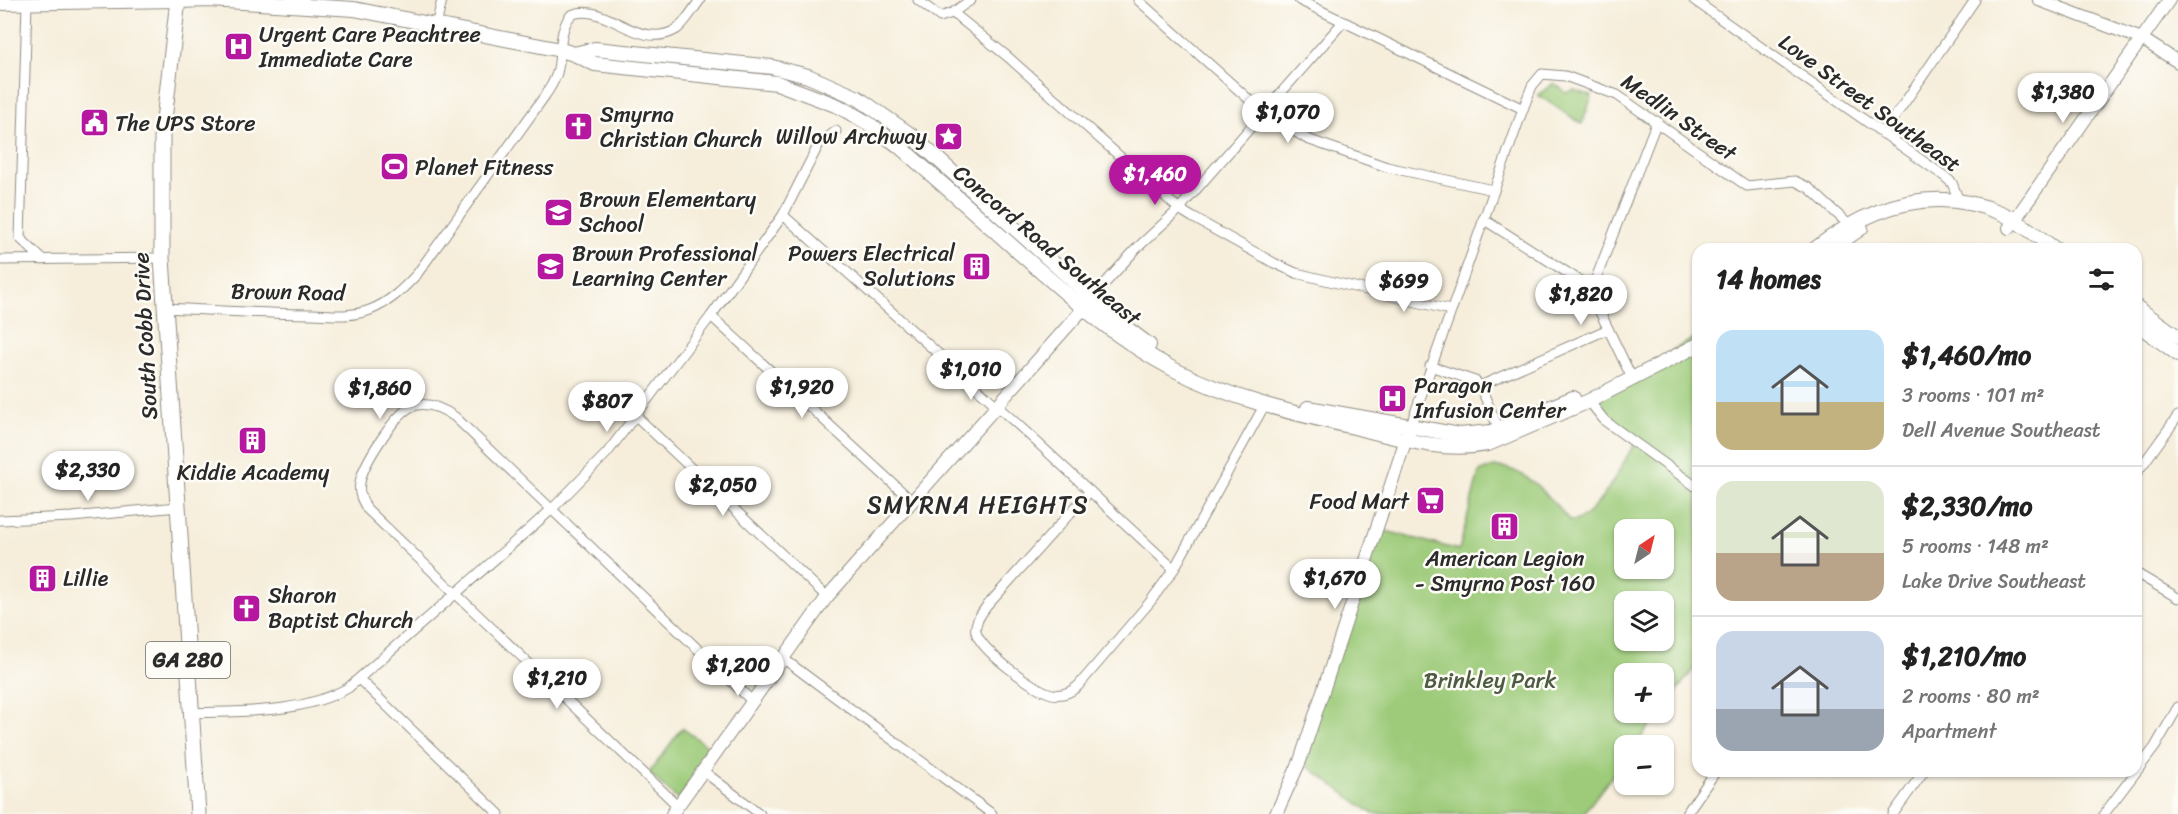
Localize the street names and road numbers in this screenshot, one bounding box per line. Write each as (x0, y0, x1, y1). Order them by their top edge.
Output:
street label: Love Street Southeast (1770, 23, 1970, 183)
street label: Medlin Street (1613, 63, 1746, 172)
street label: Concord Road Southeast (944, 154, 1151, 337)
street label: South Cobb Drive (121, 251, 169, 421)
street label: Brown Road (231, 272, 347, 313)
road number: GA 280 (146, 642, 230, 678)

